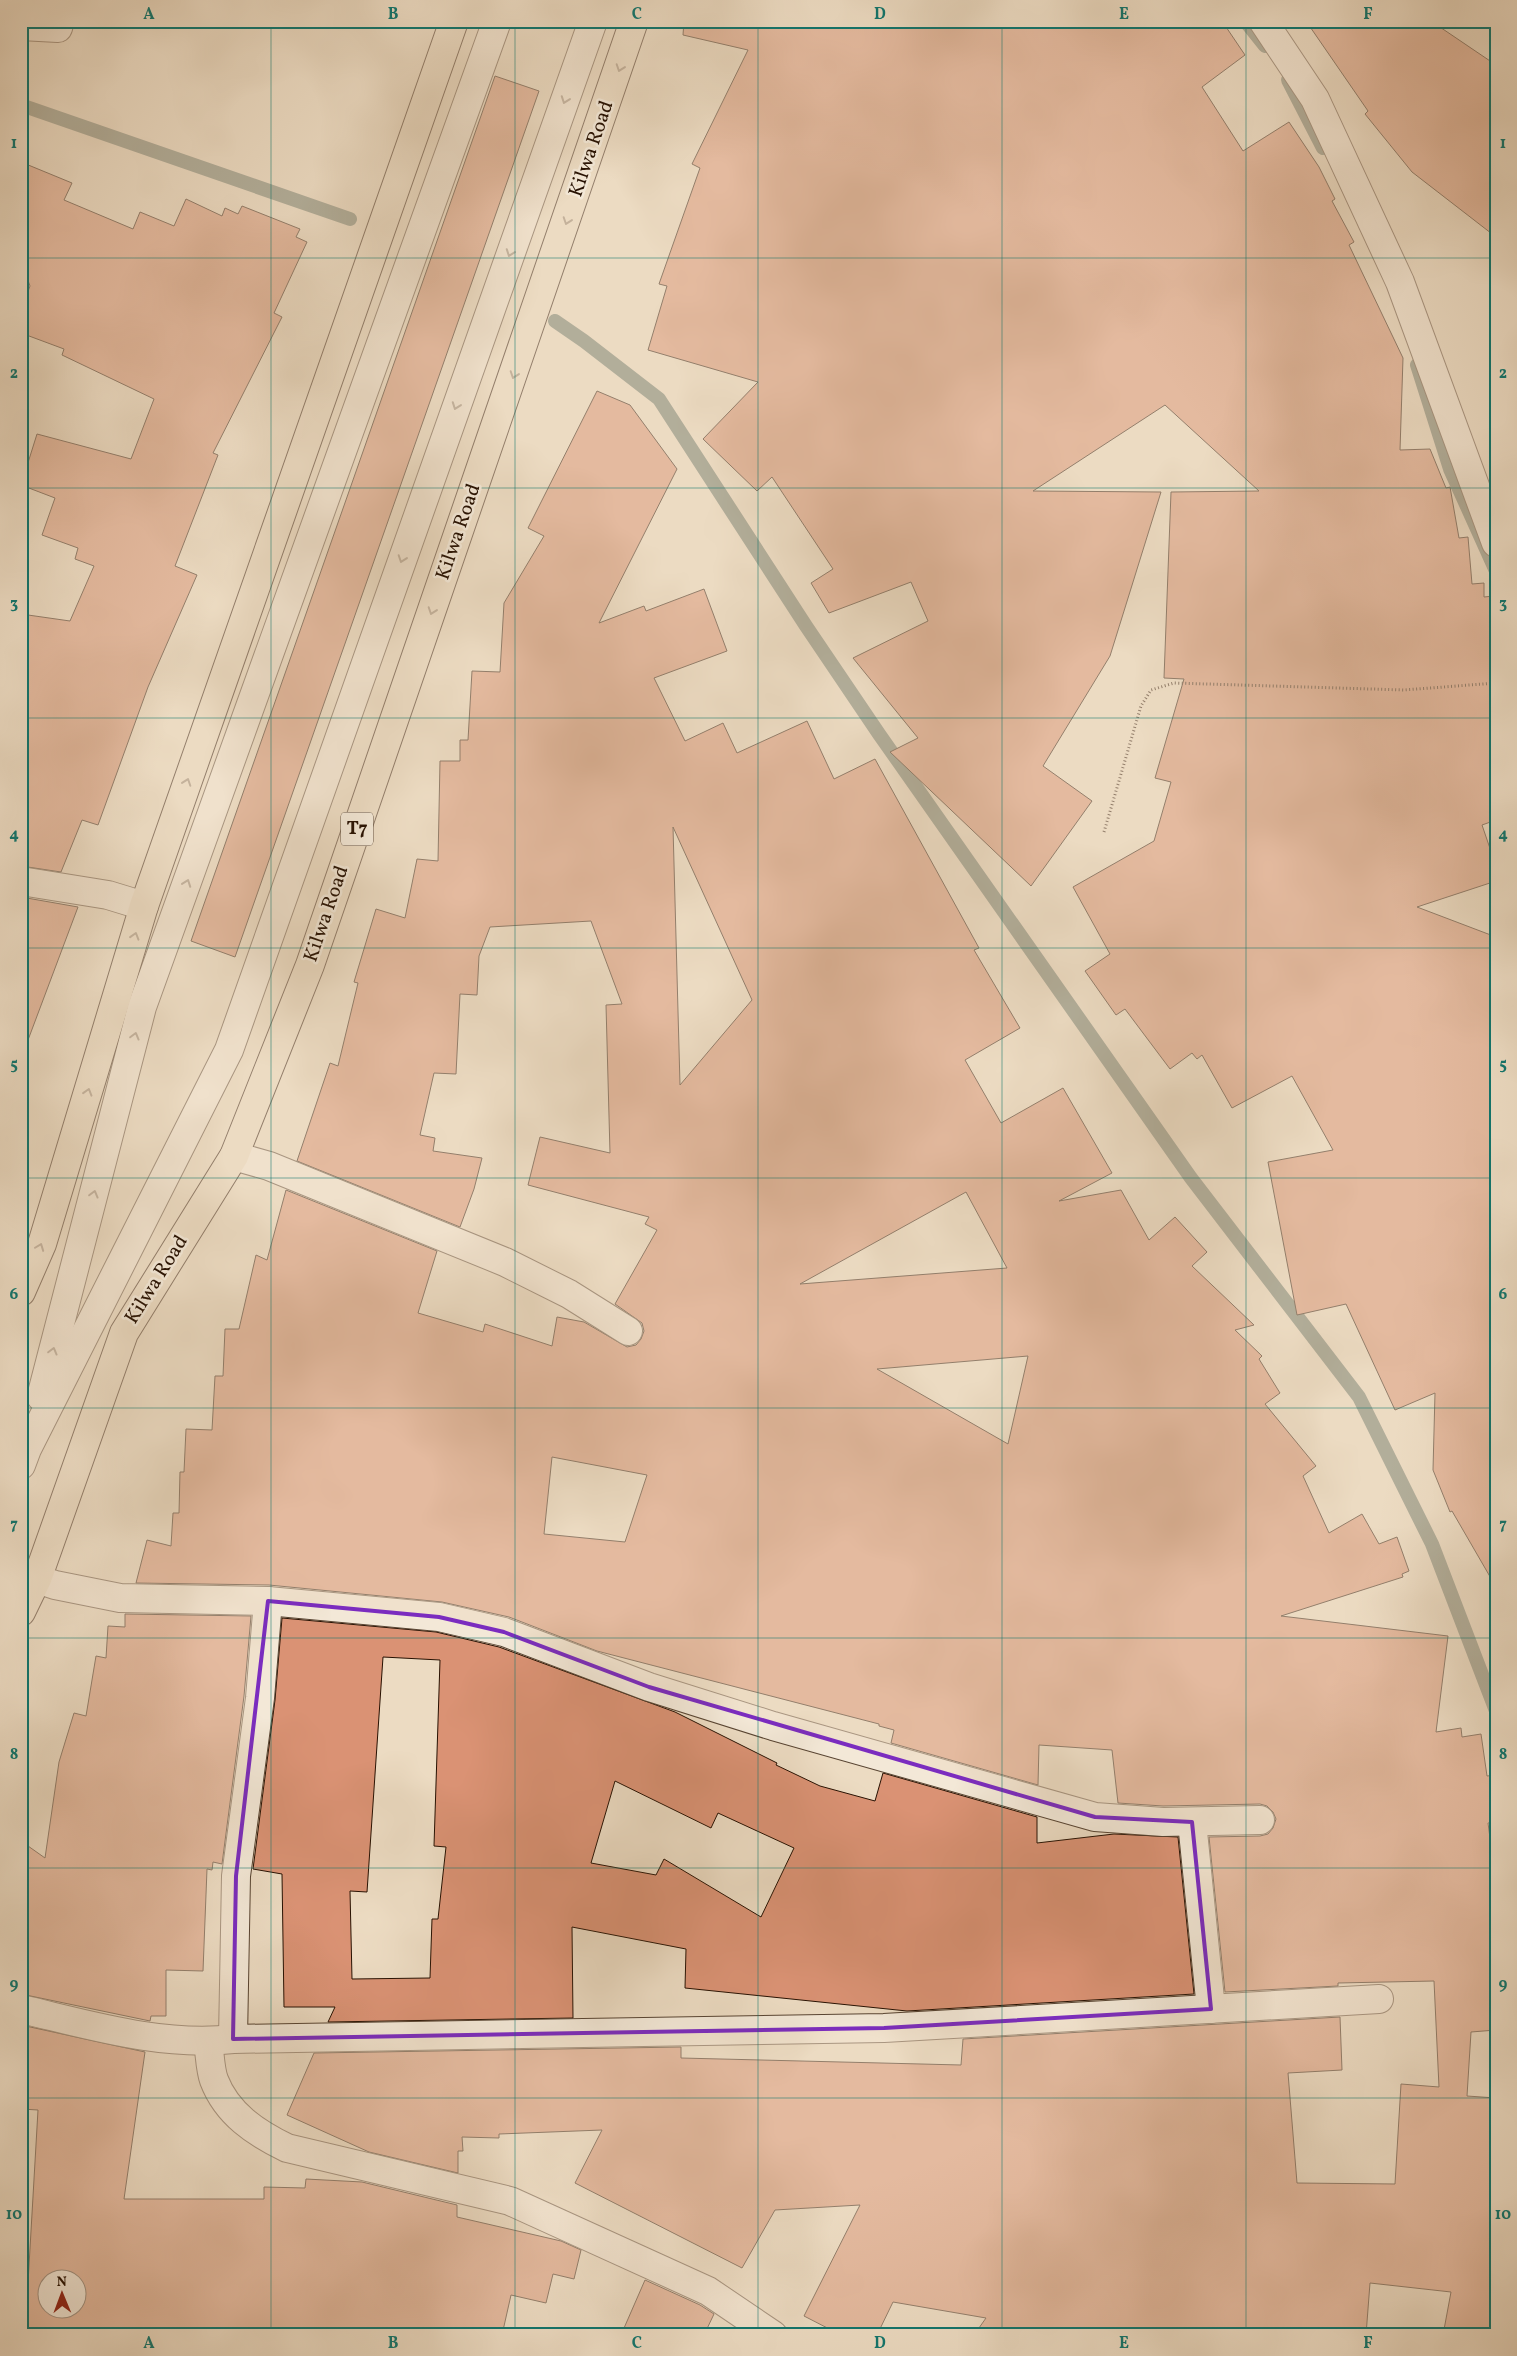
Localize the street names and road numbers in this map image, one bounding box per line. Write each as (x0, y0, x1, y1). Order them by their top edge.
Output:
street label: Kilwa Road (562, 97, 622, 201)
street label: Kilwa Road (429, 480, 489, 584)
road number: T7 (341, 812, 373, 846)
street label: Kilwa Road (297, 862, 357, 966)
street label: Kilwa Road (119, 1230, 195, 1330)

